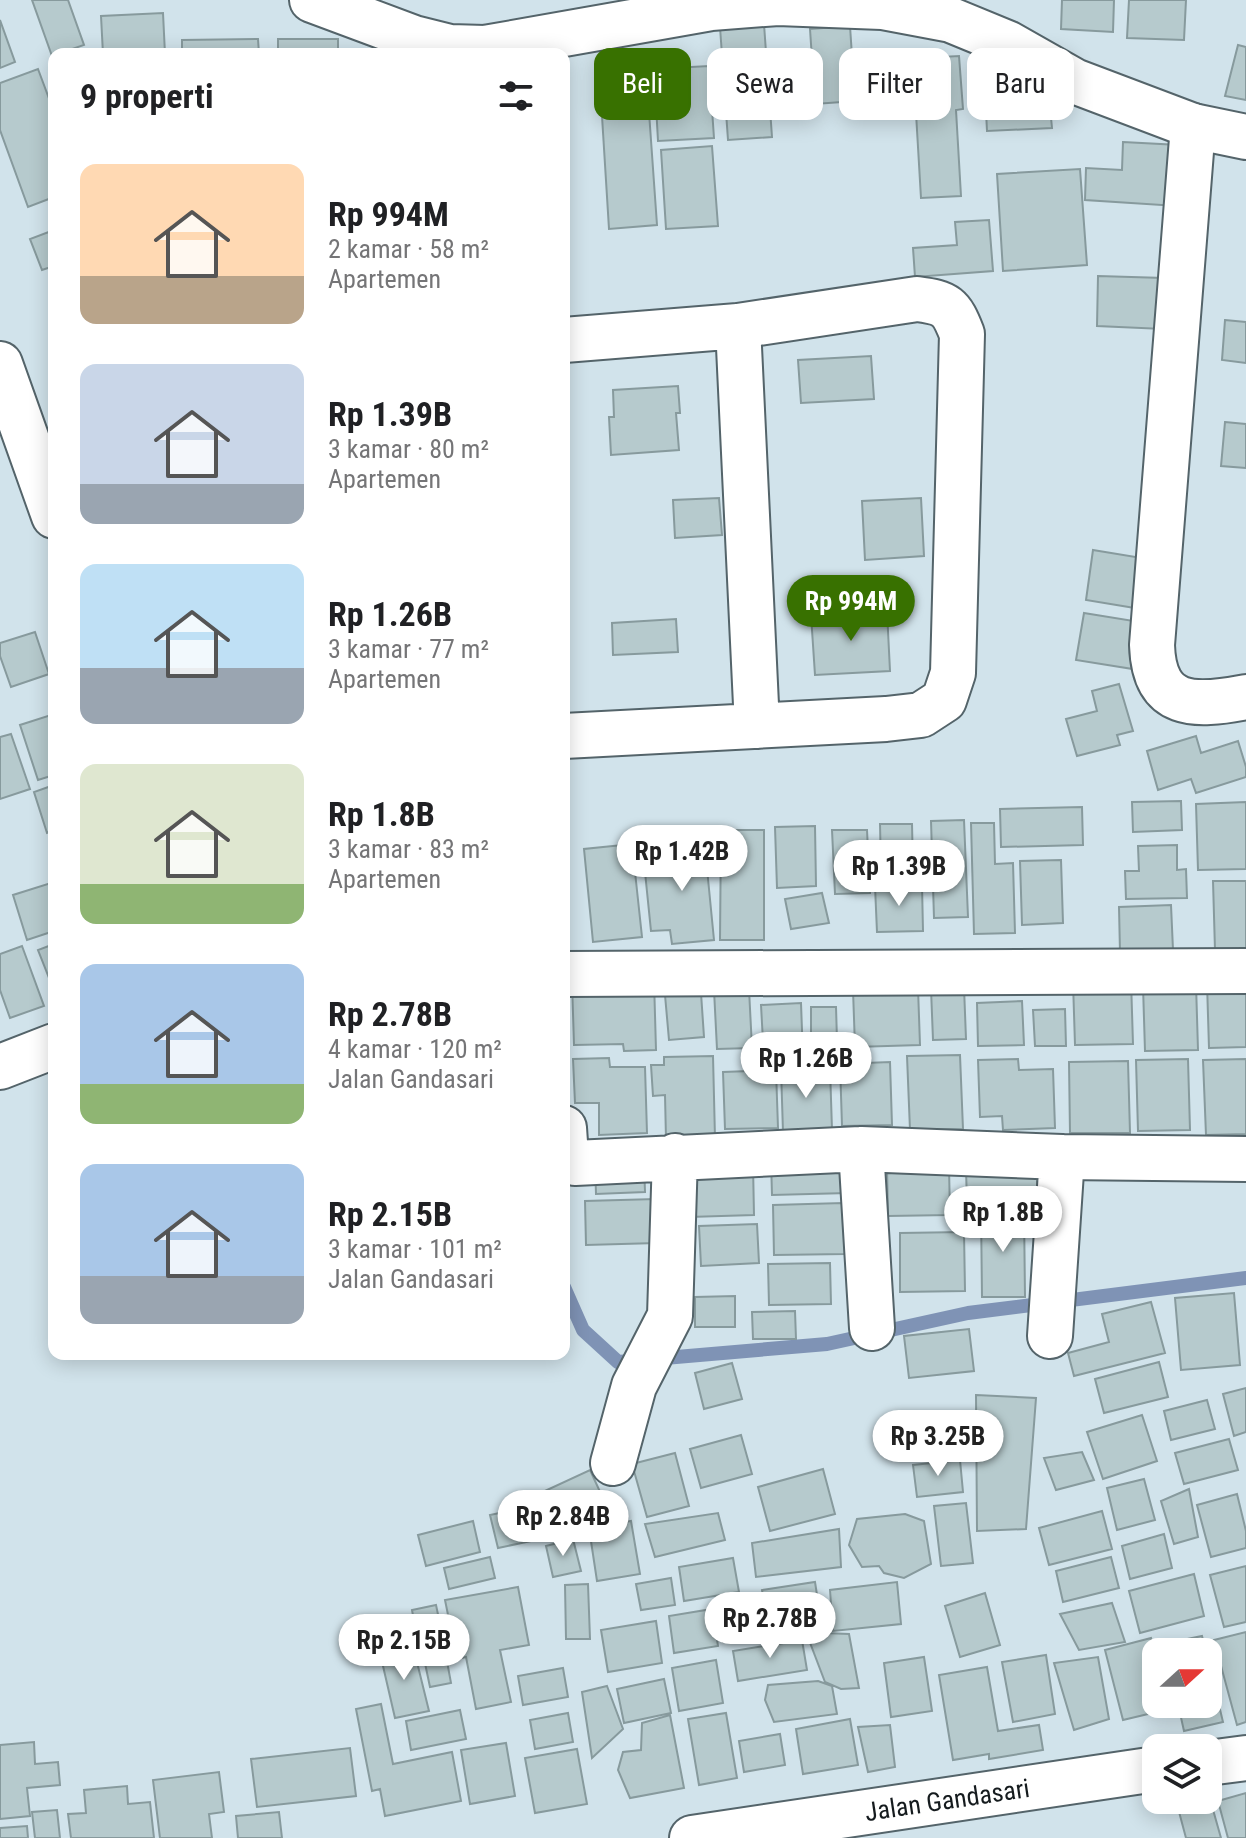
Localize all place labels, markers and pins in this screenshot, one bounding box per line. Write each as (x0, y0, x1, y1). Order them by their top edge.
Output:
pin: Rp 994M (777, 575, 925, 643)
pin: Rp 1.42B (599, 825, 765, 893)
pin: Rp 1.39B (816, 840, 982, 908)
pin: Rp 1.26B (723, 1032, 889, 1100)
pin: Rp 1.8B (929, 1186, 1077, 1254)
pin: Rp 3.25B (855, 1410, 1021, 1478)
pin: Rp 2.84B (480, 1490, 646, 1558)
pin: Rp 2.78B (687, 1592, 853, 1660)
pin: Rp 2.15B (321, 1614, 487, 1682)

